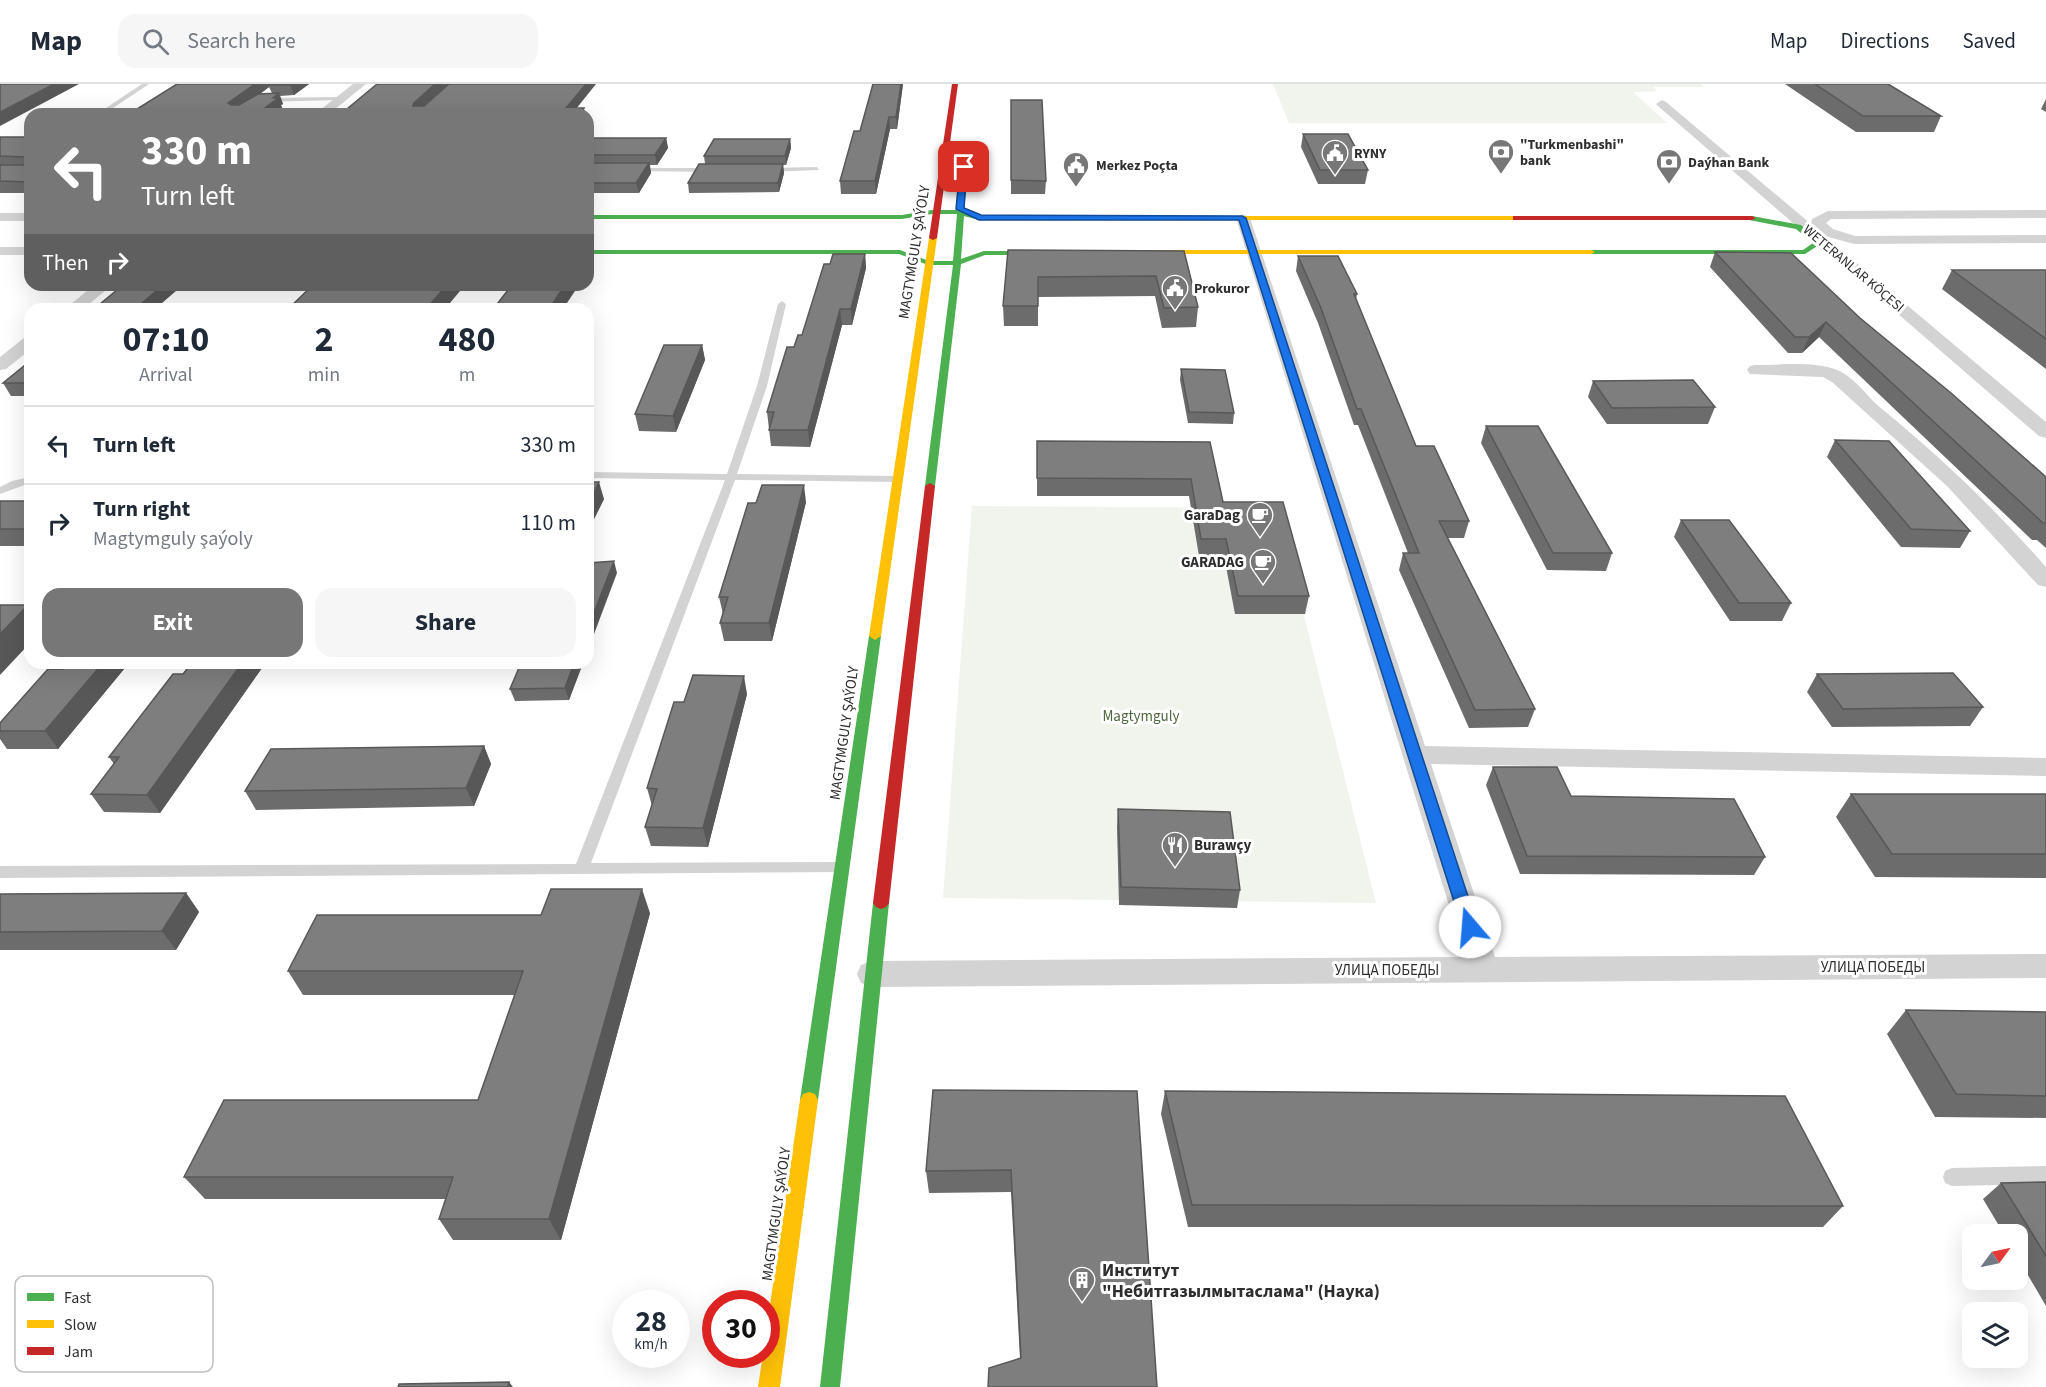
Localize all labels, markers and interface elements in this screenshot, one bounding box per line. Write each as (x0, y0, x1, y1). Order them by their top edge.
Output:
search box (118, 14, 538, 68)
text: Map (30, 21, 82, 61)
icon: search (139, 25, 172, 58)
text: Search here (187, 25, 296, 57)
text: Map (1770, 26, 1808, 56)
text: Directions (1841, 26, 1929, 56)
text: Saved (1962, 26, 2016, 56)
text: 330 m (141, 121, 252, 181)
icon: left (42, 132, 120, 210)
place label: "Turkmenbashi" bank (1520, 135, 1624, 171)
bank icon: "Turkmenbashi" bank (1486, 137, 1516, 175)
public building icon: RYNY (1320, 138, 1350, 176)
pin (938, 141, 989, 192)
place label: RYNY (1354, 144, 1387, 164)
bank icon: Daýhan Bank (1654, 147, 1684, 185)
icon: arrive (947, 150, 980, 183)
public building icon: Merkez Poçta (1061, 150, 1091, 188)
place label: Daýhan Bank (1688, 153, 1770, 173)
place label: Merkez Poçta (1096, 156, 1178, 176)
text: Turn left (141, 177, 235, 216)
street label: MAGTYMGULY ŞAÝOLY (894, 183, 936, 320)
street label: WETERANLAR KÖÇESI (1798, 220, 1908, 317)
icon: right (101, 246, 134, 279)
text: Then (42, 247, 89, 279)
public building icon: Prokuror (1160, 273, 1190, 311)
place label: Prokuror (1194, 279, 1250, 299)
text: 07:10 (122, 314, 209, 365)
text: 2 (314, 314, 333, 365)
text: 480 (439, 314, 496, 365)
text: Arrival (139, 361, 193, 389)
text: min (308, 361, 340, 389)
text: m (459, 361, 475, 389)
icon: left (42, 429, 75, 462)
text: Turn left (93, 429, 175, 461)
text: 330 m (521, 429, 576, 461)
text: Turn right (93, 493, 190, 525)
cafe icon: GaraDag (1245, 500, 1275, 538)
place label: GaraDag (1184, 505, 1240, 526)
icon: right (42, 507, 75, 540)
text: 110 m (521, 507, 576, 539)
text: Magtymguly şaýoly (93, 525, 253, 553)
cafe icon: GARADAG (1248, 547, 1278, 585)
place label: GARADAG (1181, 552, 1244, 573)
button: Exit (42, 588, 303, 657)
button: Share (315, 588, 576, 657)
street label: MAGTYMGULY ŞAÝOLY (825, 664, 864, 801)
park label: Magtymguly (1102, 706, 1180, 727)
restaurant icon: Burawçy (1160, 830, 1190, 868)
place label: Burawçy (1194, 835, 1252, 856)
position arrow (1438, 895, 1502, 959)
street label: УЛИЦА ПОБЕДЫ (1821, 957, 1925, 978)
street label: УЛИЦА ПОБЕДЫ (1335, 960, 1439, 981)
street label: MAGTYMGULY ŞAÝOLY (757, 1145, 796, 1282)
north arrow (1962, 1224, 2028, 1290)
map controls (1962, 1224, 2028, 1368)
place label: Институт "Небитгазылмытаслама" (Наука) (1102, 1258, 1380, 1304)
building icon: Институт "Небитгазылмытаслама" (Наука) (1067, 1265, 1097, 1303)
legend (15, 1276, 213, 1372)
text: Fast (64, 1287, 92, 1309)
speed limit sign: 30 (702, 1290, 780, 1368)
text: 28 (635, 1300, 667, 1343)
button: layers (1962, 1302, 2028, 1368)
text: Slow (64, 1314, 97, 1336)
text: km/h (634, 1334, 668, 1355)
text: Jam (64, 1341, 93, 1363)

